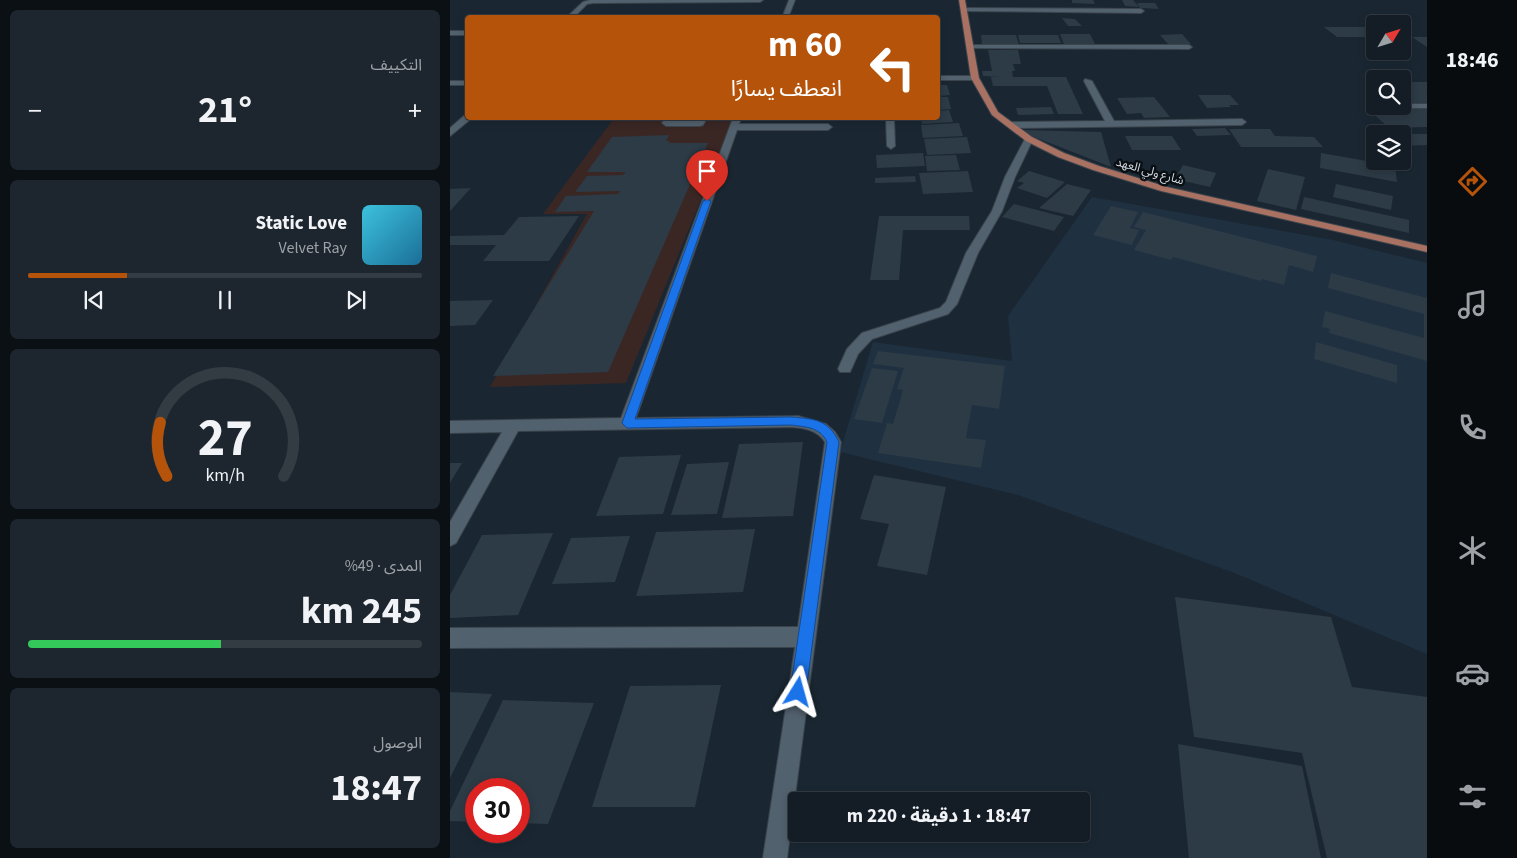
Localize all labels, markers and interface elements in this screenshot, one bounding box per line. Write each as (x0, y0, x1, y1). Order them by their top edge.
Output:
north arrow (1366, 15, 1411, 60)
map controls (1366, 15, 1411, 170)
text: 60 m (768, 20, 842, 70)
icon: left (860, 35, 925, 100)
text: 18:46 (1445, 44, 1499, 76)
text: التكييف (370, 54, 422, 76)
button: search (1366, 70, 1411, 115)
text: انعطف يسارًا (731, 73, 842, 105)
text: 21° (198, 83, 252, 137)
text: − (28, 91, 42, 131)
text: + (408, 91, 422, 131)
button: layers (1366, 125, 1411, 170)
pin (686, 150, 728, 201)
street label: شارع ولي العهد (1114, 154, 1186, 190)
icon: arrive (693, 157, 721, 185)
icon: directions (1455, 164, 1490, 199)
text: Static Love (256, 210, 347, 237)
text: Velvet Ray (279, 237, 347, 259)
icon: previous (80, 286, 108, 314)
icon: pause (211, 286, 239, 314)
icon: next (342, 286, 370, 314)
icon: music (1455, 287, 1490, 322)
text: 27 (198, 402, 252, 476)
icon: phone (1455, 410, 1490, 445)
text: km/h (205, 463, 245, 488)
icon: climate (1455, 533, 1490, 568)
text: المدى · 49% (345, 555, 422, 577)
text: 245 km (301, 584, 422, 638)
icon: car (1455, 656, 1490, 691)
position arrow (771, 665, 823, 717)
text: الوصول (373, 732, 422, 754)
text: 18:47 (330, 761, 422, 815)
speed limit sign: 30 (465, 778, 530, 843)
icon: filters (1455, 779, 1490, 814)
text: 18:47 · 1 دقيقة · 220 m (847, 803, 1031, 830)

